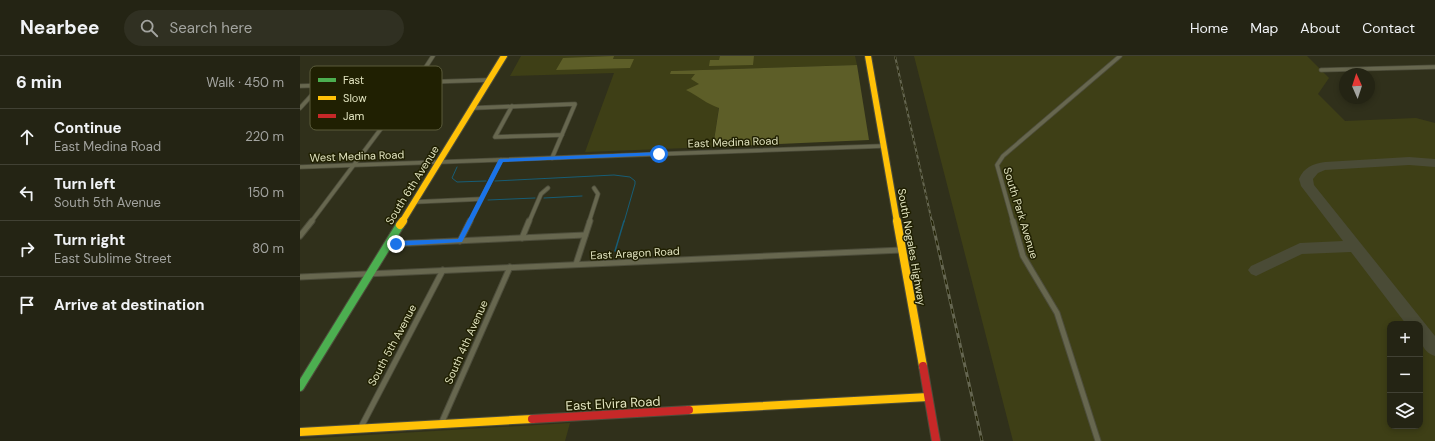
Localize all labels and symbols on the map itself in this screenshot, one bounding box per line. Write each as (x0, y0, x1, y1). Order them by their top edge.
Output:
legend (310, 66, 442, 130)
north arrow (1339, 68, 1375, 104)
text: Fast (343, 73, 364, 87)
text: Slow (343, 91, 367, 105)
text: Jam (343, 109, 364, 123)
street label: East Medina Road (687, 133, 779, 151)
street label: South 6th Avenue (382, 143, 442, 227)
route start (650, 145, 668, 163)
street label: West Medina Road (309, 147, 405, 165)
street label: South Park Avenue (1000, 166, 1042, 260)
street label: South Nogales Highway (895, 187, 929, 307)
route end (387, 235, 405, 253)
street label: East Aragon Road (590, 244, 680, 262)
street label: South 4th Avenue (441, 298, 491, 386)
street label: South 5th Avenue (365, 302, 419, 388)
street label: East Elvira Road (565, 393, 661, 414)

